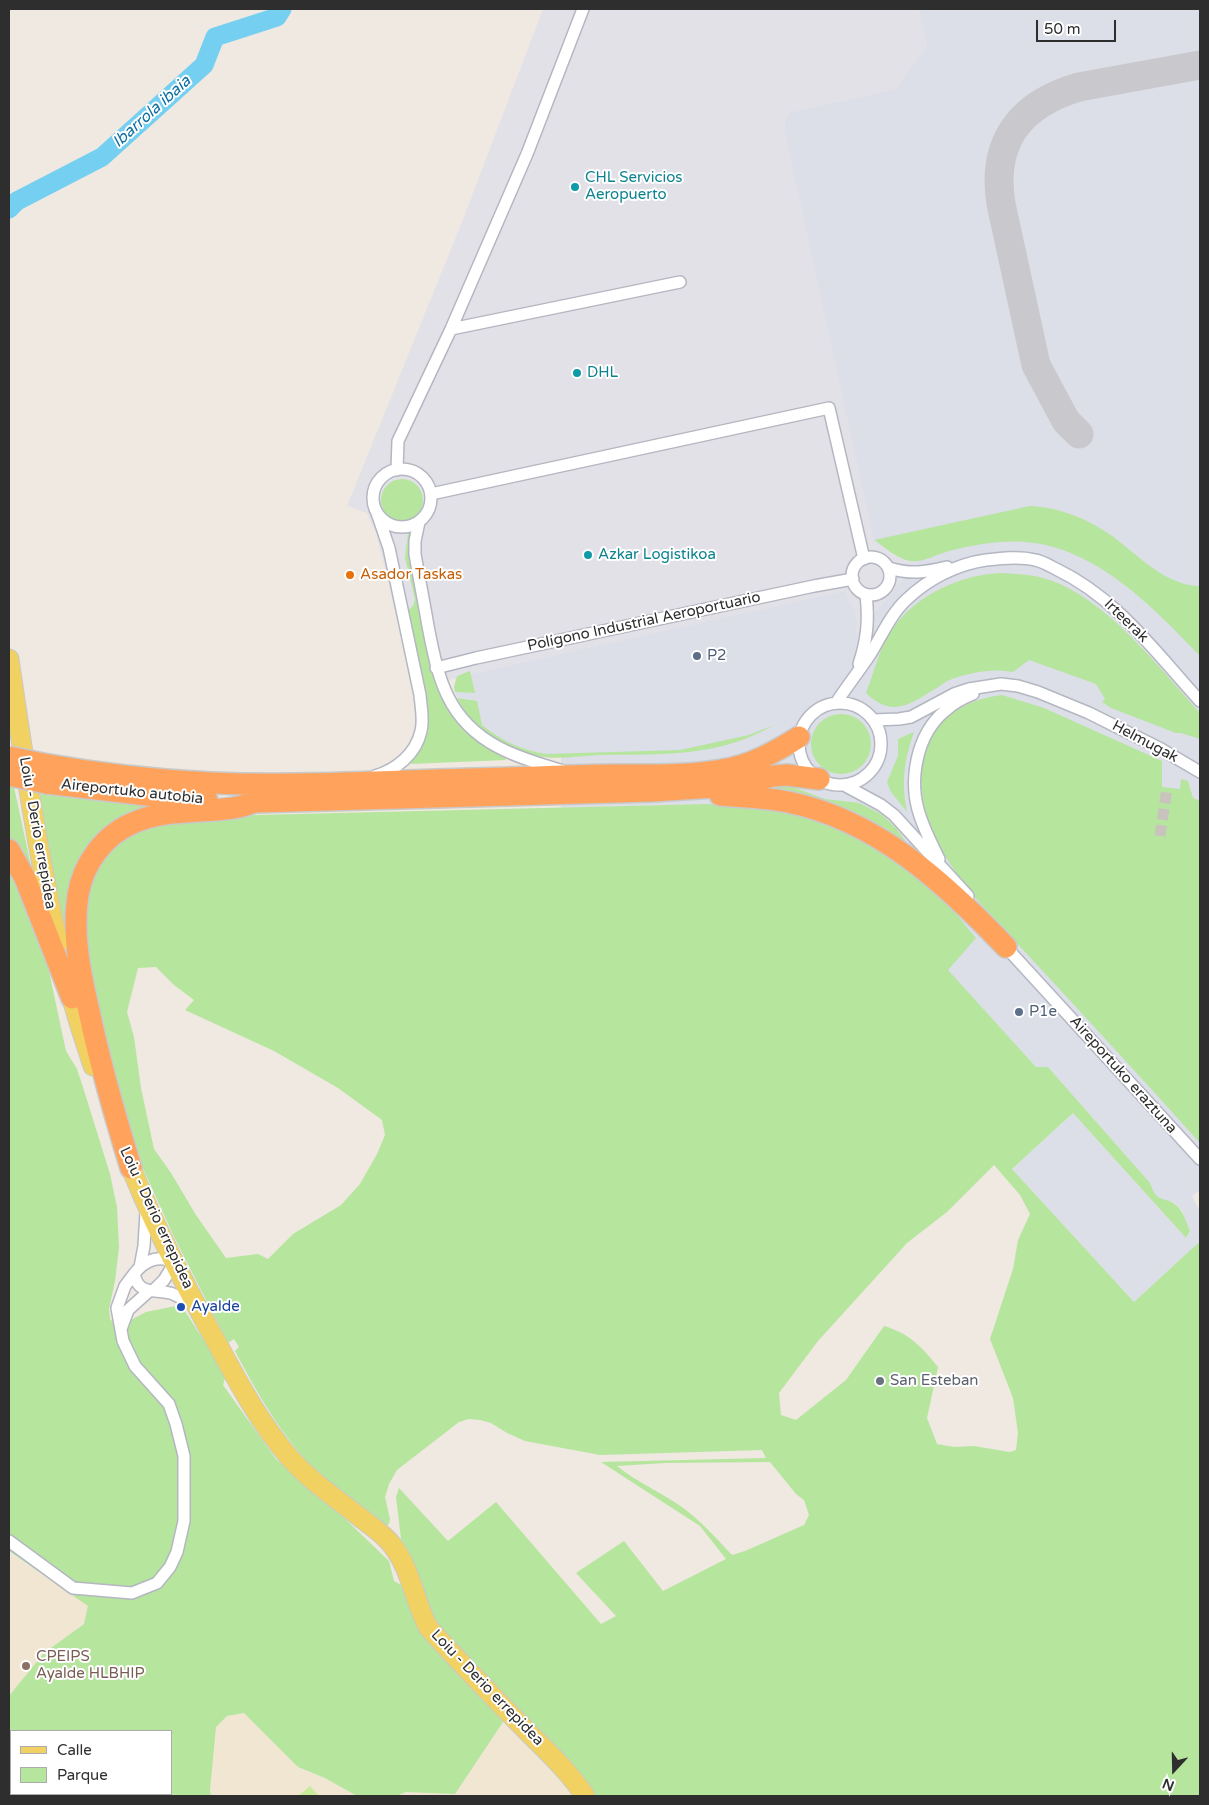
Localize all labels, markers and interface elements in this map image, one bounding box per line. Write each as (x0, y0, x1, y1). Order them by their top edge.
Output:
scale bar (1039, 10, 1119, 42)
text: 50 m (1044, 20, 1081, 38)
water label: Ibarrola ibaia (109, 72, 195, 152)
place label: CHL Servicios Aeropuerto (585, 169, 682, 204)
marker: CHL Servicios Aeropuerto (569, 181, 581, 193)
place label: DHL (587, 364, 618, 382)
marker: DHL (571, 367, 583, 379)
place label: Azkar Logistikoa (598, 546, 716, 564)
marker: Azkar Logistikoa (582, 549, 594, 561)
place label: Asador Taskas (360, 566, 462, 584)
marker: Asador Taskas (344, 569, 356, 581)
street label: Polígono Industrial Aeroportuario (526, 588, 762, 656)
street label: Irteerak (1100, 595, 1152, 647)
place label: P2 (707, 647, 726, 665)
marker: P2 (691, 650, 703, 662)
street label: Helmugak (1109, 717, 1181, 767)
street label: Loiu - Derio errepidea (15, 755, 59, 911)
street label: Aireportuko autobia (60, 776, 204, 808)
place label: P1e (1029, 1003, 1057, 1021)
marker: P1e (1013, 1006, 1025, 1018)
street label: Aireportuko eraztuna (1066, 1013, 1180, 1137)
street label: Loiu - Derio errepidea (115, 1144, 197, 1292)
place label: Ayalde (191, 1298, 240, 1316)
marker: Ayalde (175, 1301, 187, 1313)
place label: San Esteban (890, 1372, 978, 1390)
marker: San Esteban (874, 1375, 886, 1387)
street label: Loiu - Derio errepidea (427, 1626, 547, 1750)
place label: CPEIPS Ayalde HLBHIP (36, 1648, 145, 1683)
marker: CPEIPS Ayalde HLBHIP (20, 1660, 32, 1672)
legend (10, 1730, 172, 1795)
text: Calle (57, 1741, 92, 1759)
north arrow (1149, 1745, 1199, 1795)
text: Parque (57, 1766, 108, 1784)
text: N (1160, 1775, 1177, 1794)

